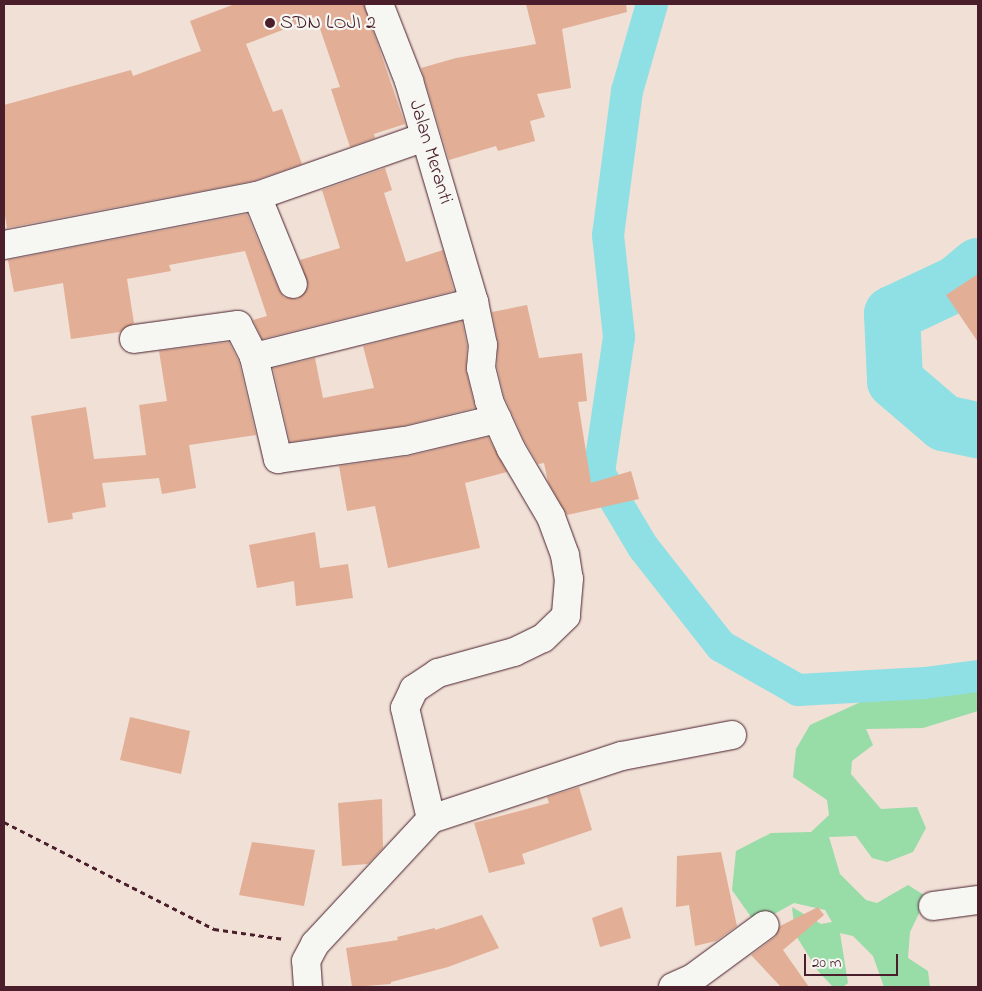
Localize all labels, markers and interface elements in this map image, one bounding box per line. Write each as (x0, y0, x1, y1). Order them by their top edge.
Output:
place label: SDN LOJI 2 (280, 11, 376, 35)
marker: SDN LOJI 2 (264, 17, 276, 29)
street label: Jalan Meranti (403, 97, 457, 207)
scale bar (807, 944, 901, 976)
text: 20 m (812, 952, 841, 974)

